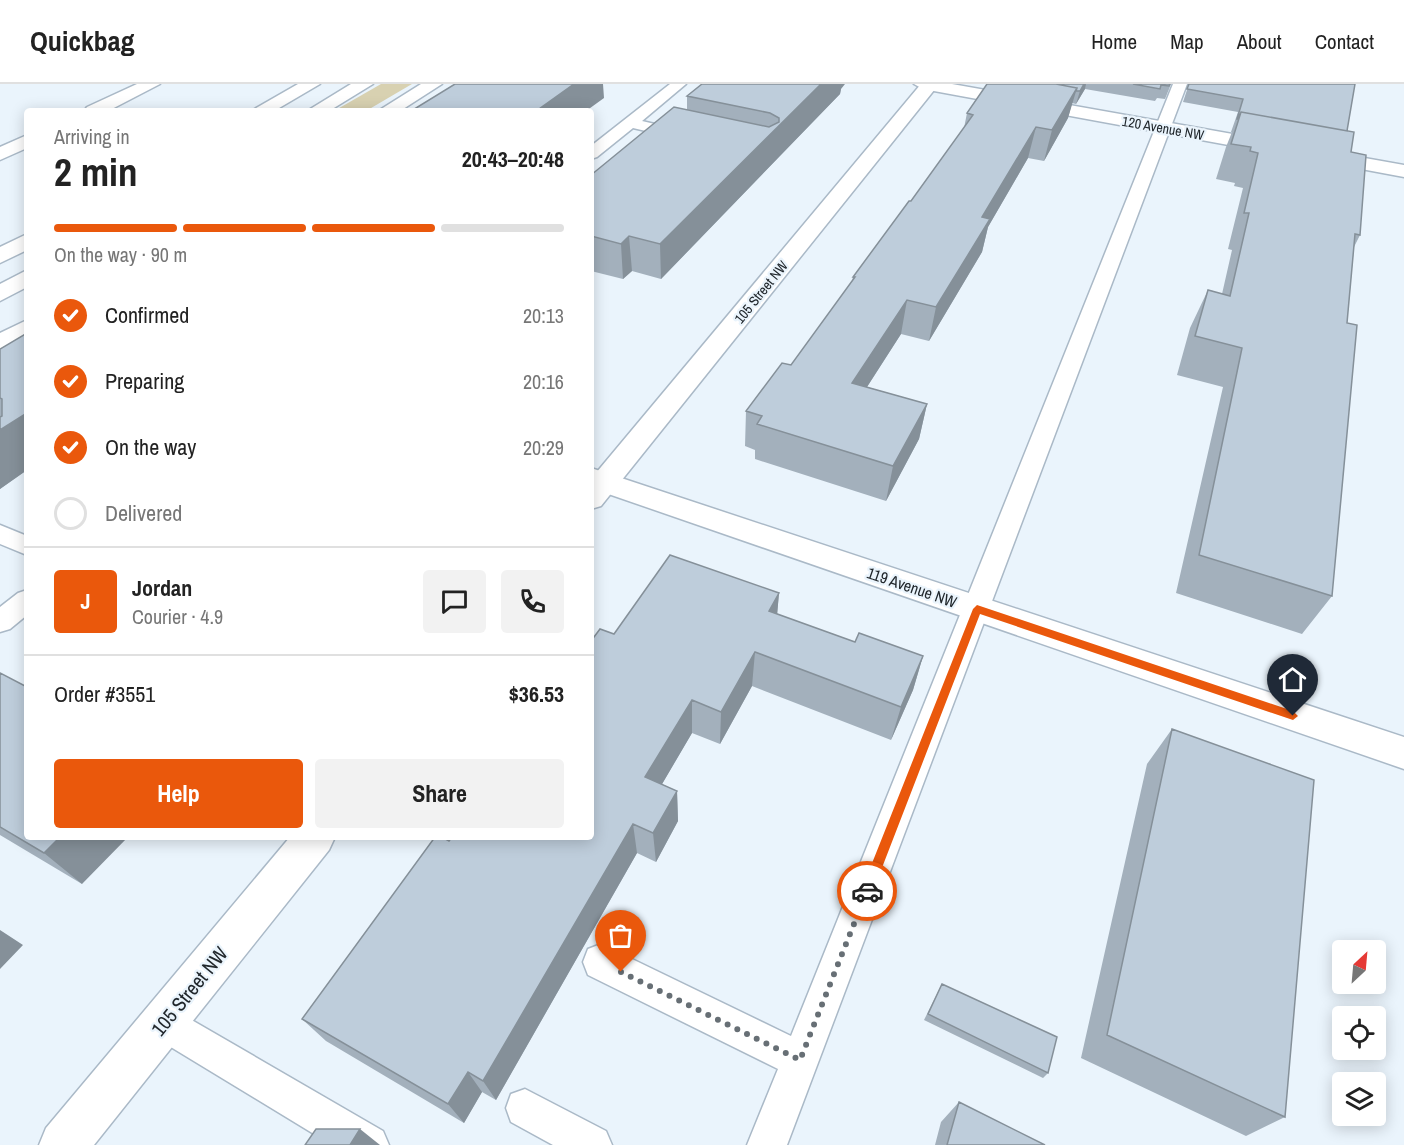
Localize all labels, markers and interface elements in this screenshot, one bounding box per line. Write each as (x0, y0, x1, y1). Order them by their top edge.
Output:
text: Quickbag (30, 22, 135, 60)
text: Home (1091, 27, 1137, 56)
text: Map (1170, 27, 1204, 56)
text: About (1237, 27, 1282, 56)
text: Contact (1315, 27, 1374, 56)
street label: 120 Avenue NW (1121, 112, 1205, 144)
text: Arriving in (54, 123, 130, 150)
text: 20:43–20:48 (462, 144, 564, 174)
text: 2 min (54, 146, 138, 198)
text: On the way · 90 m (54, 241, 187, 268)
street label: 105 Street NW (730, 257, 792, 327)
icon: check (54, 299, 87, 332)
text: Confirmed (105, 300, 189, 330)
text: 20:13 (523, 302, 564, 329)
icon: check (54, 365, 87, 398)
text: Preparing (105, 366, 184, 396)
text: 20:16 (523, 368, 564, 395)
icon: check (54, 431, 87, 464)
text: On the way (105, 432, 196, 462)
text: 20:29 (523, 434, 564, 461)
text: Delivered (105, 498, 182, 528)
street label: 119 Avenue NW (864, 561, 960, 613)
button: chat (423, 570, 486, 633)
button: phone (501, 570, 564, 633)
text: Jordan (132, 573, 192, 603)
text: J (80, 586, 91, 616)
text: Courier · 4.9 (132, 603, 223, 630)
pin (1267, 654, 1318, 716)
icon: home (1276, 663, 1309, 696)
text: Order #3551 (54, 679, 155, 709)
text: $36.53 (509, 679, 564, 709)
button: Help (54, 759, 303, 828)
button: Share (315, 759, 564, 828)
courier (837, 861, 897, 921)
icon: car (851, 875, 884, 908)
pin (595, 910, 646, 972)
icon: bag (604, 919, 637, 952)
street label: 105 Street NW (145, 940, 234, 1041)
north arrow (1332, 940, 1386, 994)
map controls (1332, 940, 1386, 1126)
button: locate (1332, 1006, 1386, 1060)
button: layers (1332, 1072, 1386, 1126)

